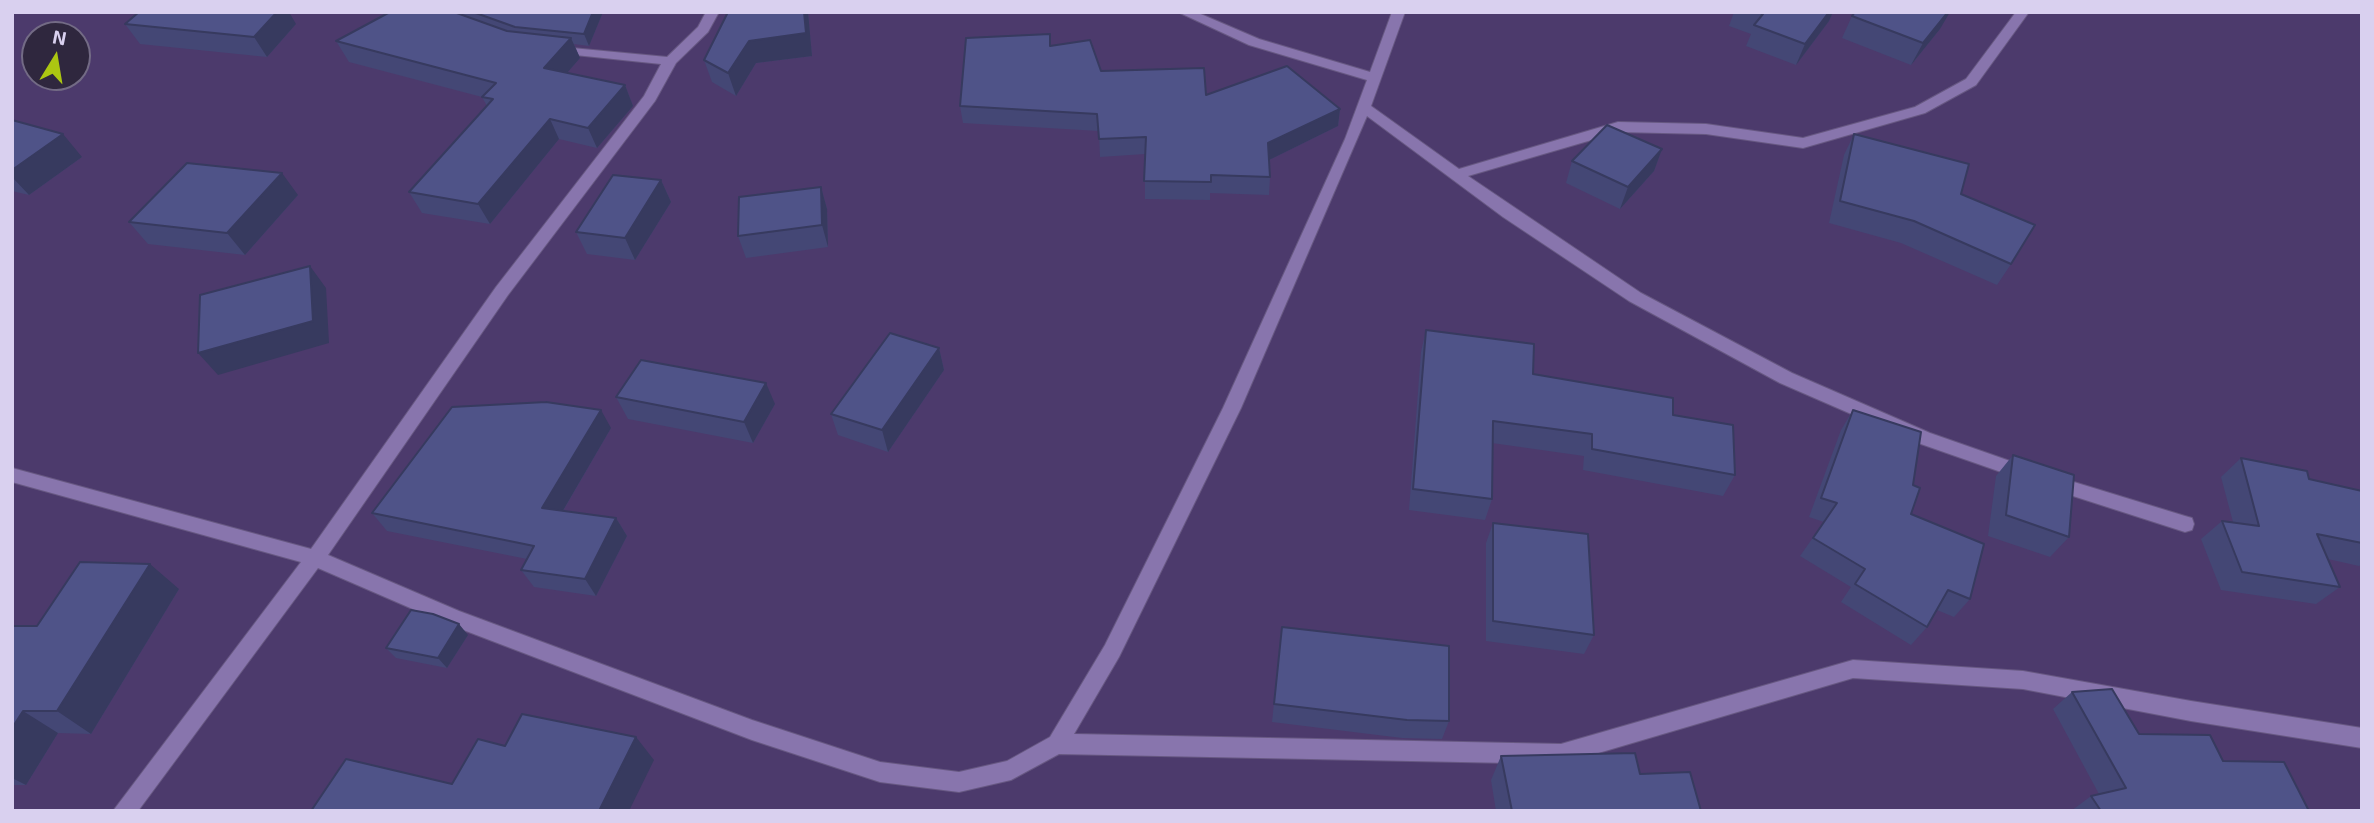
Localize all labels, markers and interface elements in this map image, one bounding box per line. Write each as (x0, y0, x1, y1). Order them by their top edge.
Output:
north arrow (21, 21, 91, 91)
text: N (51, 24, 69, 49)

